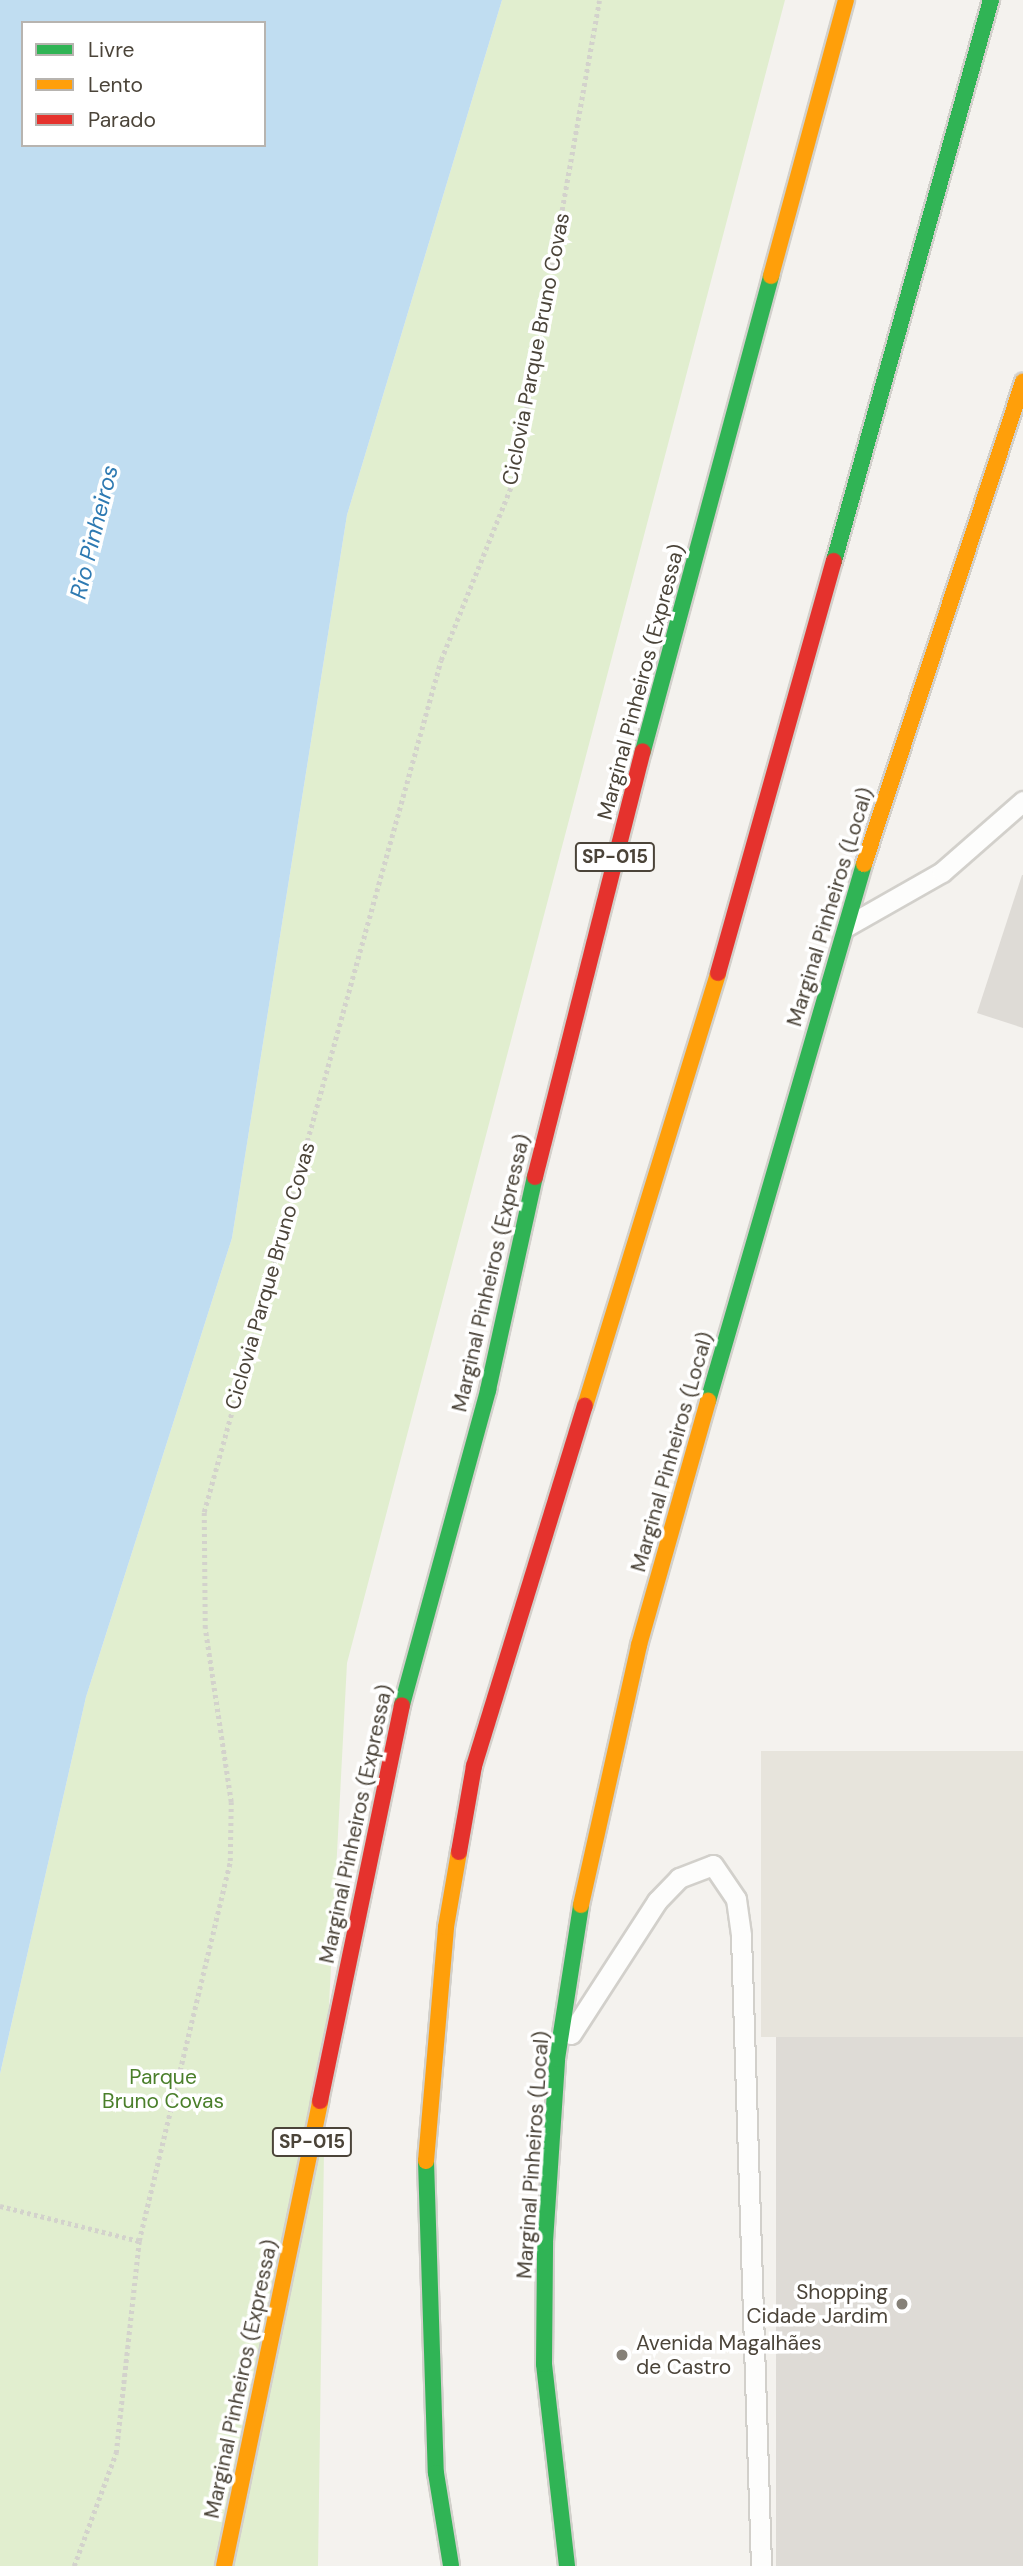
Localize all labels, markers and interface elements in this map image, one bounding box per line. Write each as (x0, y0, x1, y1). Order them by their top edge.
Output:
legend (21, 21, 266, 147)
text: Livre (88, 36, 134, 64)
text: Lento (88, 71, 143, 99)
text: Parado (88, 106, 156, 134)
street label: Ciclovia Parque Bruno Covas (497, 211, 575, 487)
water label: Rio Pinheiros (64, 462, 124, 602)
street label: Marginal Pinheiros (Expressa) (592, 541, 690, 823)
street label: Marginal Pinheiros (Local) (782, 785, 878, 1029)
road number: SP-015 (575, 842, 655, 872)
street label: Marginal Pinheiros (Expressa) (447, 1132, 535, 1414)
street label: Ciclovia Parque Bruno Covas (220, 1139, 320, 1413)
street label: Marginal Pinheiros (Local) (626, 1329, 718, 1575)
street label: Marginal Pinheiros (Expressa) (314, 1682, 398, 1966)
street label: Marginal Pinheiros (Local) (512, 2030, 554, 2280)
park label: Parque Bruno Covas (102, 2064, 224, 2114)
road number: SP-015 (272, 2126, 352, 2158)
street label: Marginal Pinheiros (Expressa) (199, 2237, 283, 2521)
place label: Shopping Cidade Jardim (746, 2279, 888, 2329)
marker: Shopping Cidade Jardim (894, 2296, 910, 2312)
place label: Avenida Magalhães de Castro (636, 2330, 821, 2380)
marker: Avenida Magalhães de Castro (614, 2347, 630, 2363)

